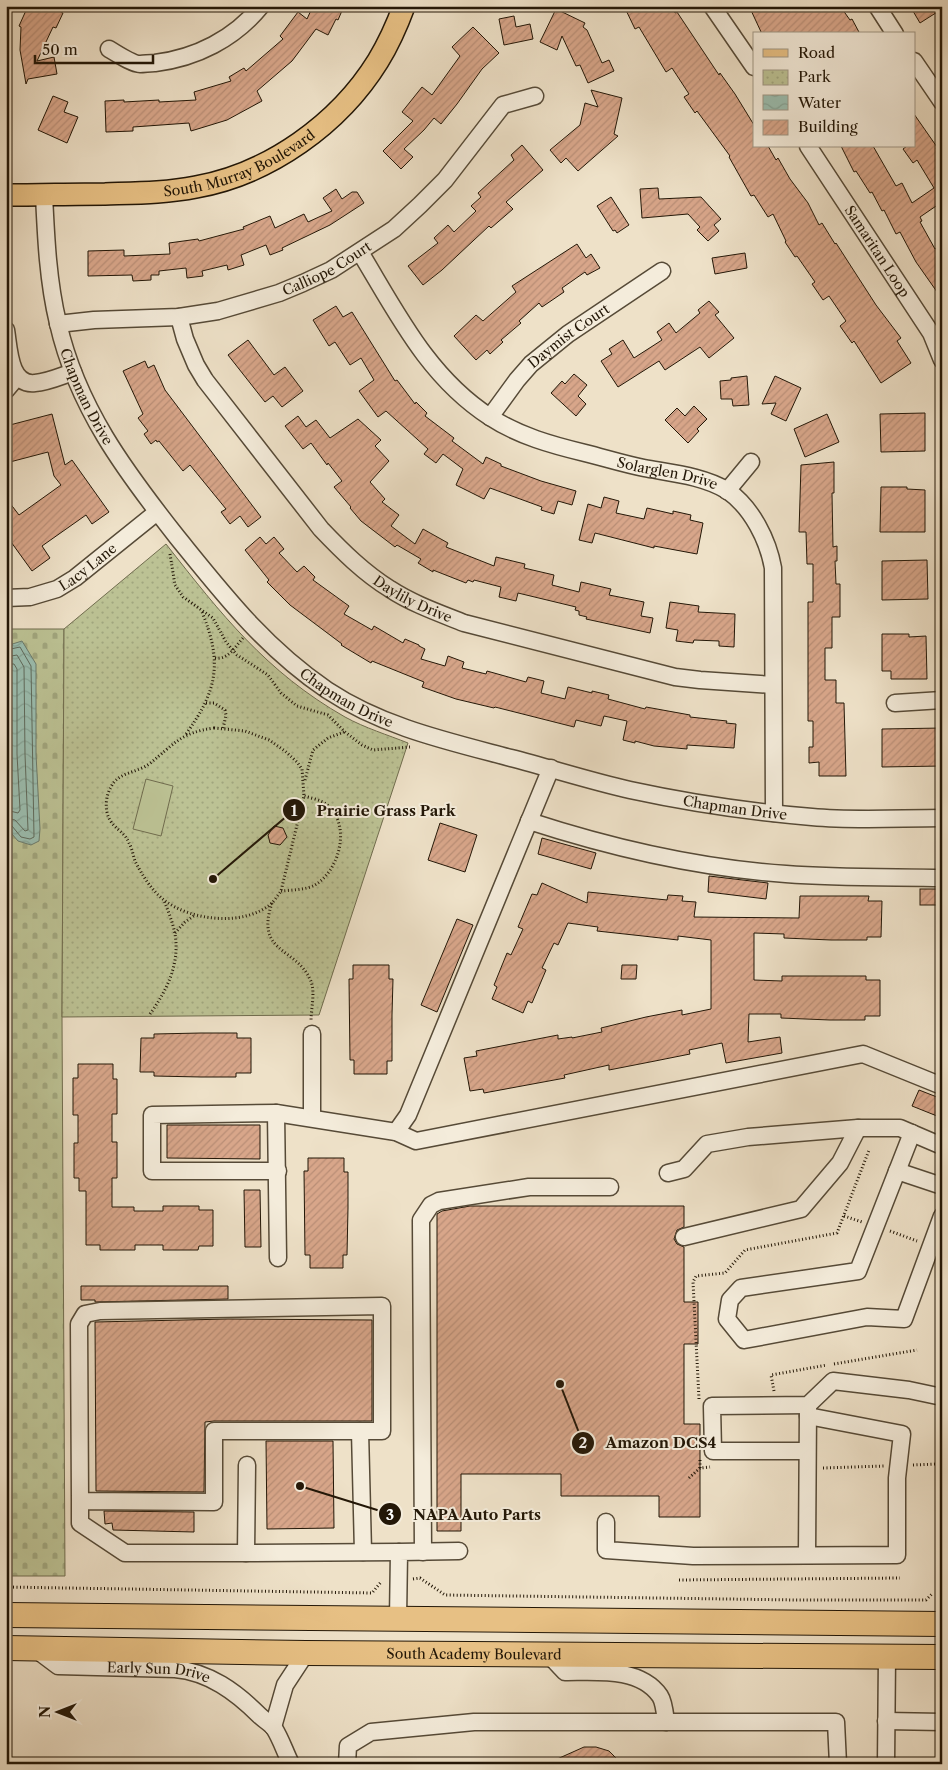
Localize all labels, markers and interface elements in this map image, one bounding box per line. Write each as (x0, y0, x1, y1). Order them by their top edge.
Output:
scale bar (35, 32, 152, 64)
legend (753, 32, 916, 148)
text: 50 m (42, 40, 78, 59)
text: Road (798, 43, 835, 62)
text: Park (798, 67, 832, 86)
text: Water (797, 93, 842, 112)
text: Building (798, 117, 858, 136)
street label: South Murray Boulevard (163, 125, 319, 200)
street label: Samaritan Loop (841, 202, 914, 301)
street label: Calliope Court (280, 237, 375, 300)
street label: Daymist Court (524, 300, 613, 372)
street label: Chapman Drive (56, 346, 117, 448)
street label: Solarglen Drive (615, 453, 721, 494)
street label: Lacy Lane (56, 539, 120, 595)
street label: Daylily Drive (370, 572, 455, 626)
street label: Chapman Drive (296, 664, 396, 731)
street label: Chapman Drive (681, 792, 788, 824)
callout: Prairie Grass Park (282, 795, 466, 825)
text: 1 (291, 801, 298, 820)
text: Prairie Grass Park (316, 801, 457, 820)
callout: Amazon DCS4 (571, 1428, 727, 1458)
text: 2 (579, 1433, 588, 1452)
text: Amazon DCS4 (605, 1433, 717, 1452)
callout: NAPA Auto Parts (378, 1499, 552, 1529)
text: 3 (386, 1505, 394, 1524)
text: NAPA Auto Parts (413, 1505, 541, 1524)
street label: South Academy Boulevard (386, 1645, 562, 1664)
street label: Early Sun Drive (107, 1658, 213, 1687)
north arrow (32, 1688, 82, 1738)
text: N (36, 1706, 54, 1718)

